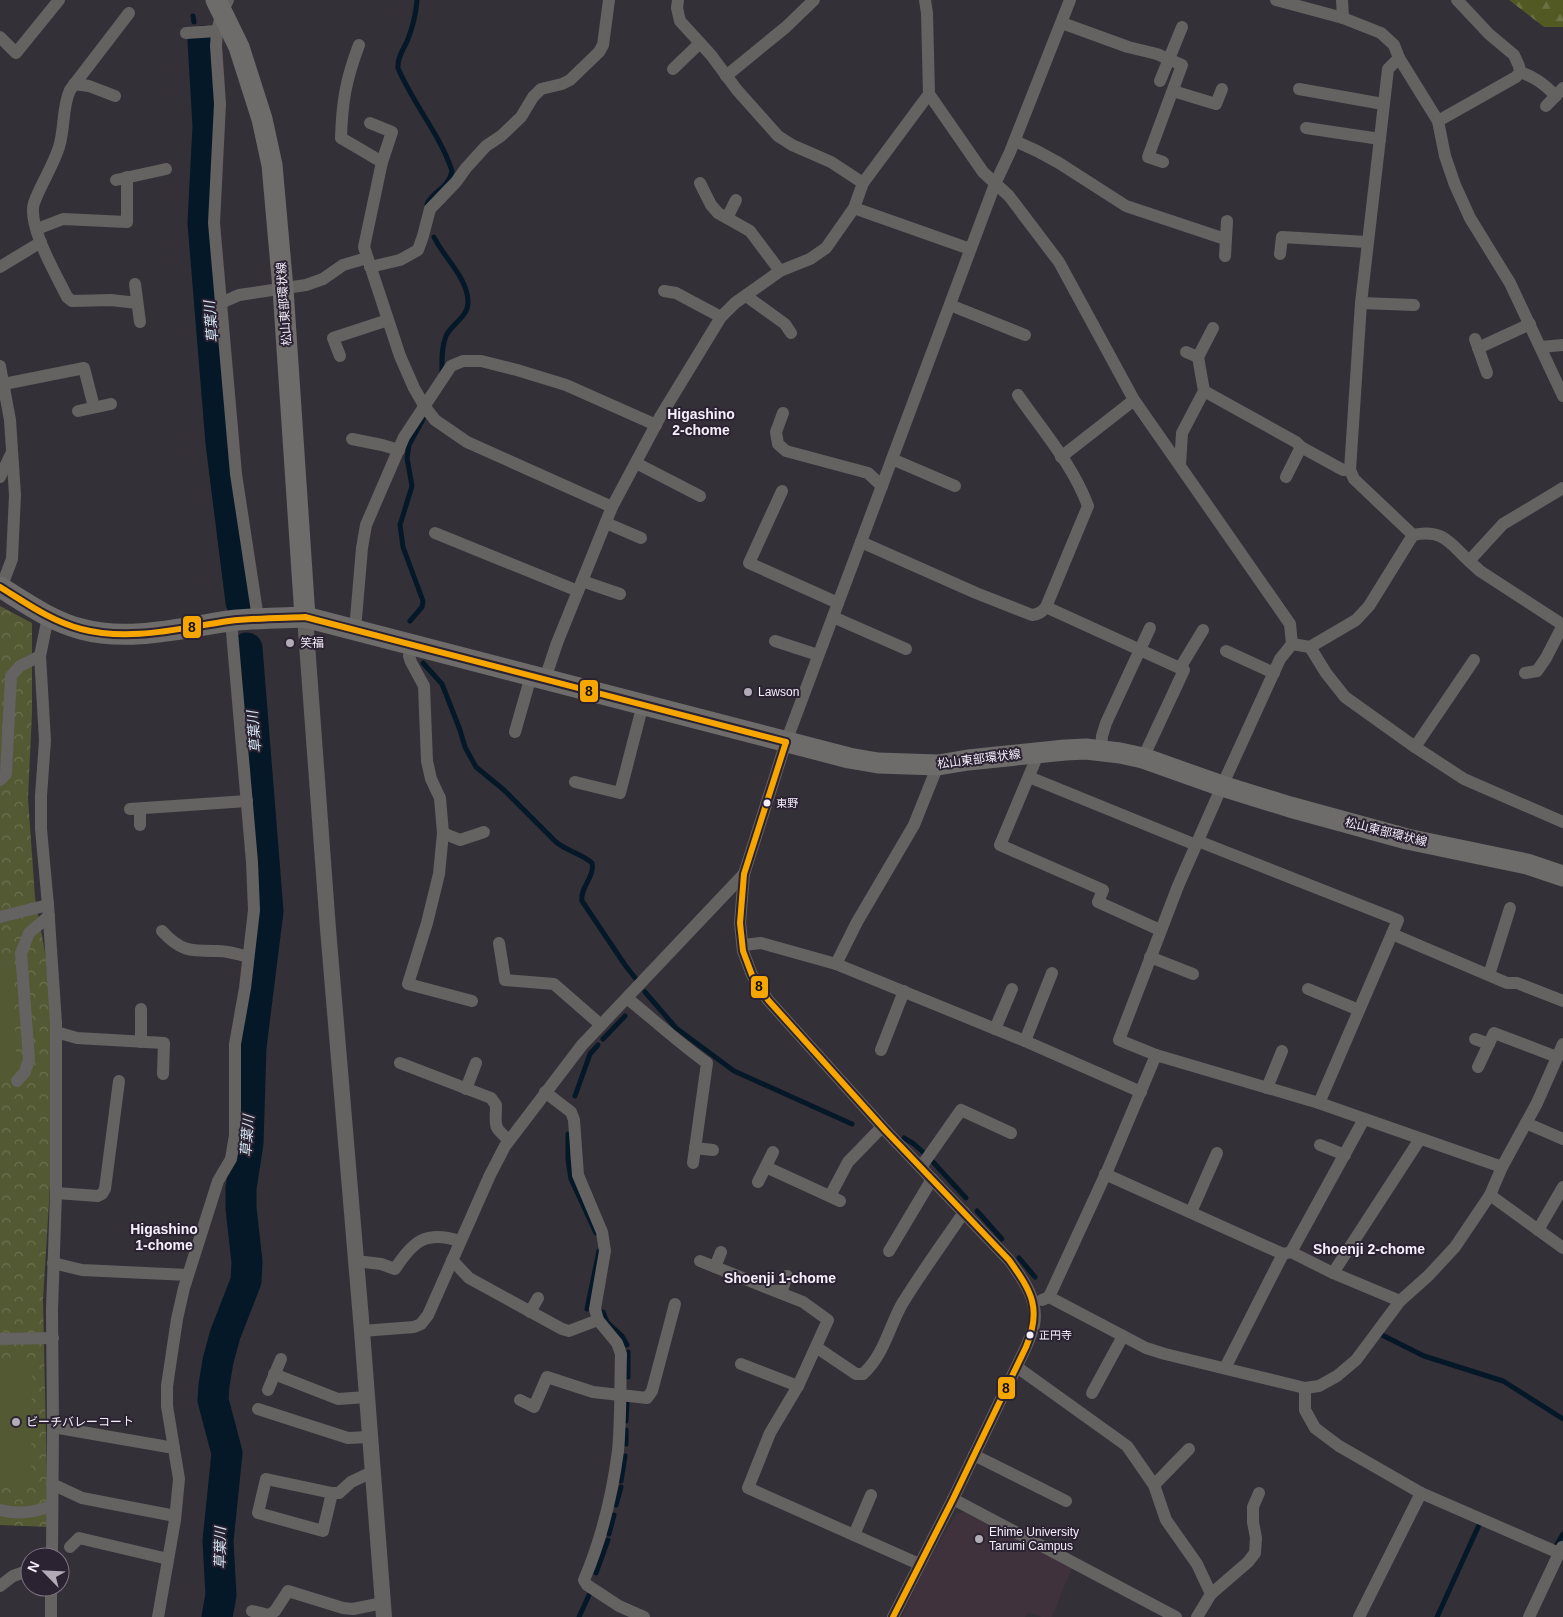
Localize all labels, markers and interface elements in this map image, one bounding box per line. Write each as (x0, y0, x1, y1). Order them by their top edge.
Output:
street label: 松山東部環状線 (274, 262, 294, 346)
water label: 草葉川 (201, 298, 221, 344)
district label: Higashino 2-chome (667, 406, 735, 438)
line badge: 8 (182, 615, 202, 639)
text: 8 (188, 619, 196, 635)
place label: 笑福 (300, 636, 324, 650)
marker: 笑福 (284, 637, 296, 649)
line badge: 8 (579, 679, 599, 703)
text: 8 (585, 683, 593, 699)
place label: Lawson (758, 685, 799, 699)
marker: Lawson (742, 686, 754, 698)
water label: 草葉川 (244, 708, 264, 754)
street label: 松山東部環状線 (936, 747, 1022, 771)
place label: 東野 (776, 797, 798, 809)
marker: 東野 (762, 798, 772, 808)
street label: 松山東部環状線 (1344, 815, 1428, 849)
line badge: 8 (750, 975, 769, 999)
text: 8 (755, 978, 763, 994)
water label: 草葉川 (238, 1112, 257, 1158)
district label: Higashino 1-chome (130, 1221, 198, 1253)
district label: Shoenji 2-chome (1313, 1241, 1425, 1257)
district label: Shoenji 1-chome (724, 1270, 836, 1286)
place label: 正円寺 (1039, 1329, 1072, 1341)
marker: 正円寺 (1025, 1330, 1035, 1340)
line badge: 8 (997, 1376, 1016, 1400)
text: 8 (1002, 1380, 1010, 1396)
place label: ビーチバレーコート (26, 1415, 134, 1429)
marker: ビーチバレーコート (10, 1416, 22, 1428)
water label: 草葉川 (212, 1525, 228, 1569)
place label: Ehime University Tarumi Campus (989, 1525, 1079, 1553)
marker: Ehime University Tarumi Campus (973, 1533, 985, 1545)
north arrow (20, 1547, 70, 1597)
text: N (24, 1559, 42, 1575)

